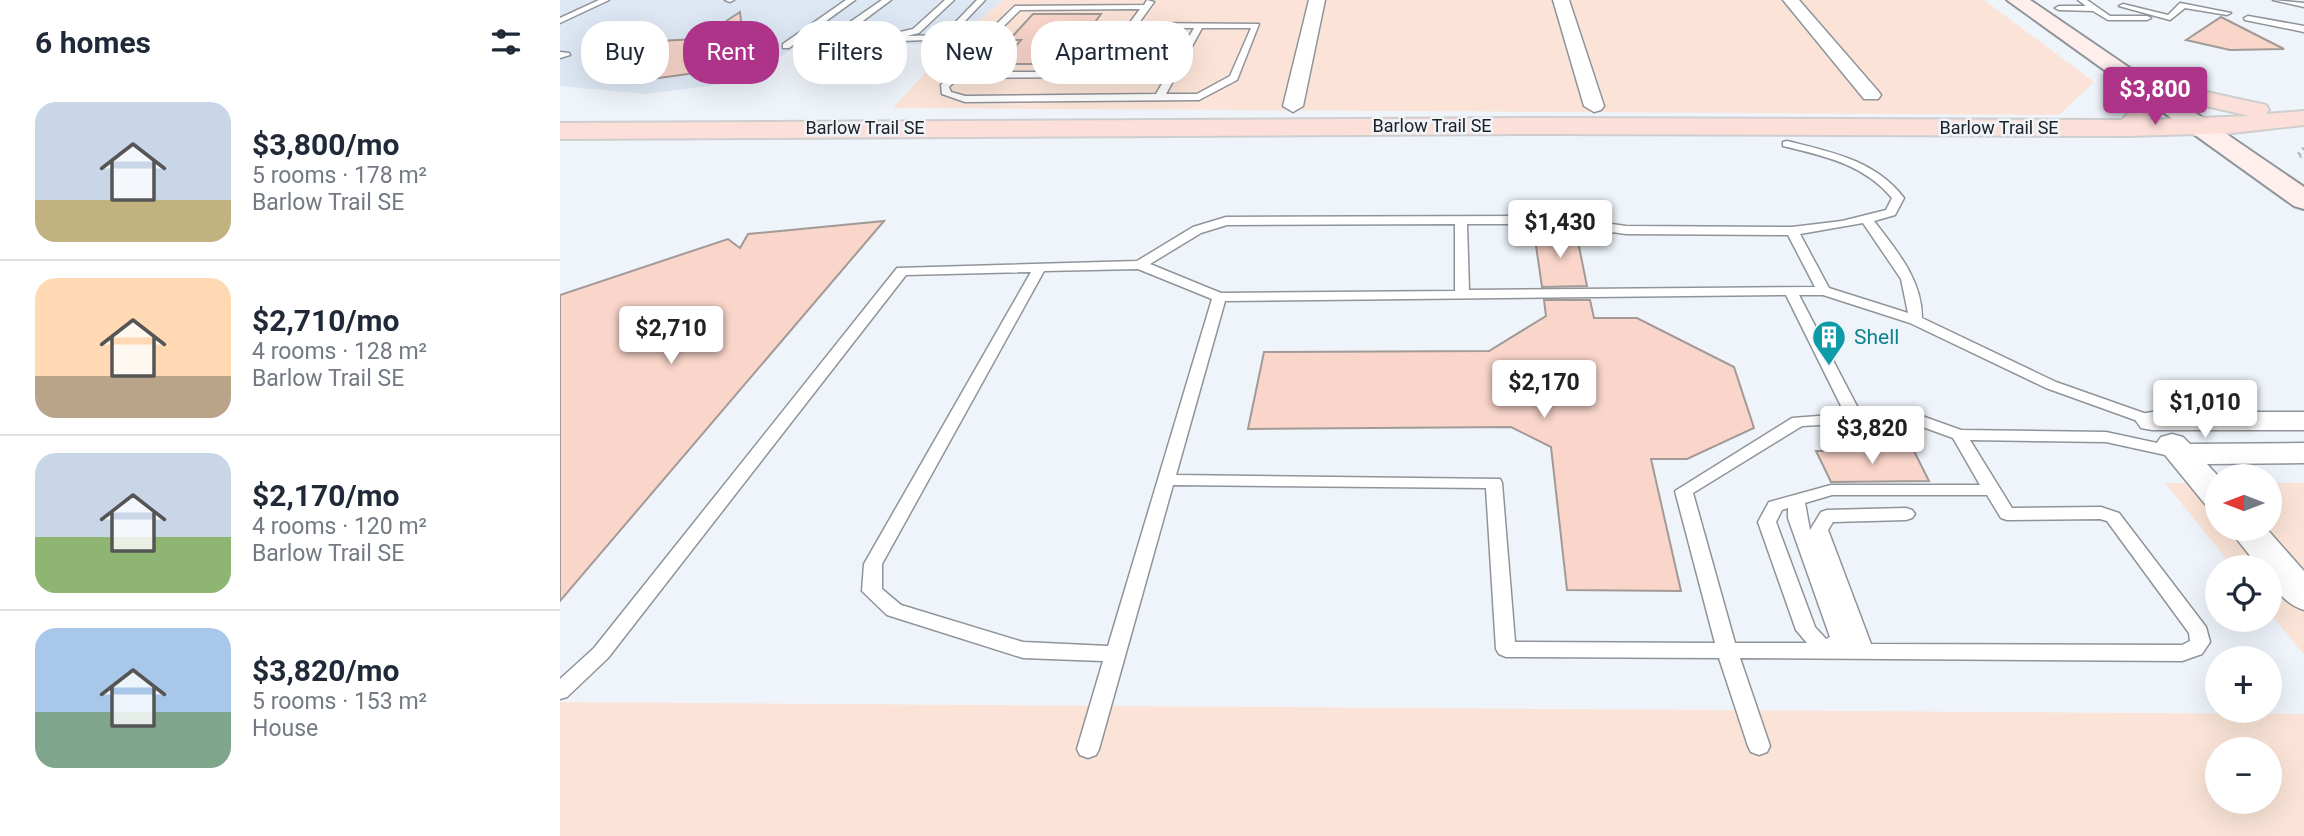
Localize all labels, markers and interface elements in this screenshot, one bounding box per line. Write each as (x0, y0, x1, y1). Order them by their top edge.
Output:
chip: Buy (581, 21, 669, 84)
chip: Rent (683, 21, 779, 84)
chip: Filters (793, 21, 907, 84)
chip: New (921, 21, 1017, 84)
chip: Apartment (1031, 21, 1193, 84)
icon: filters (487, 23, 525, 61)
text: 6 homes (35, 25, 151, 60)
pin: $3,800 (2098, 68, 2212, 127)
text: $3,800 (2119, 76, 2191, 103)
street label: Barlow Trail SE (1372, 115, 1492, 136)
street label: Barlow Trail SE (805, 117, 925, 138)
street label: Barlow Trail SE (1939, 117, 2059, 138)
text: $3,800/mo (252, 127, 400, 162)
icon: home (91, 130, 175, 214)
text: 5 rooms · 178 m² (252, 162, 427, 189)
text: Barlow Trail SE (252, 189, 404, 216)
pin: $1,430 (1503, 201, 1617, 260)
text: $1,430 (1524, 209, 1596, 236)
text: $2,710/mo (252, 303, 400, 338)
icon: home (91, 306, 175, 390)
pin: $2,710 (614, 306, 728, 366)
text: $2,710 (635, 315, 707, 342)
building icon: Shell (1810, 318, 1848, 367)
place label: Shell (1854, 325, 1899, 349)
text: 4 rooms · 128 m² (252, 338, 427, 365)
pin: $2,170 (1487, 360, 1601, 420)
text: Barlow Trail SE (252, 365, 404, 392)
text: $2,170 (1508, 369, 1580, 396)
pin: $1,010 (2148, 380, 2262, 440)
text: $1,010 (2169, 389, 2241, 416)
pin: $3,820 (1815, 406, 1929, 466)
text: $3,820 (1836, 415, 1908, 442)
north arrow (2205, 464, 2282, 541)
map controls (2205, 464, 2282, 814)
text: $2,170/mo (252, 478, 400, 513)
icon: home (91, 481, 175, 565)
text: 4 rooms · 120 m² (252, 513, 427, 540)
text: Barlow Trail SE (252, 540, 404, 567)
button: locate (2205, 555, 2282, 632)
button: + (2205, 646, 2282, 723)
text: $3,820/mo (252, 653, 400, 688)
icon: home (91, 656, 175, 740)
text: 5 rooms · 153 m² (252, 688, 427, 715)
text: House (252, 715, 318, 742)
button: − (2205, 737, 2282, 814)

